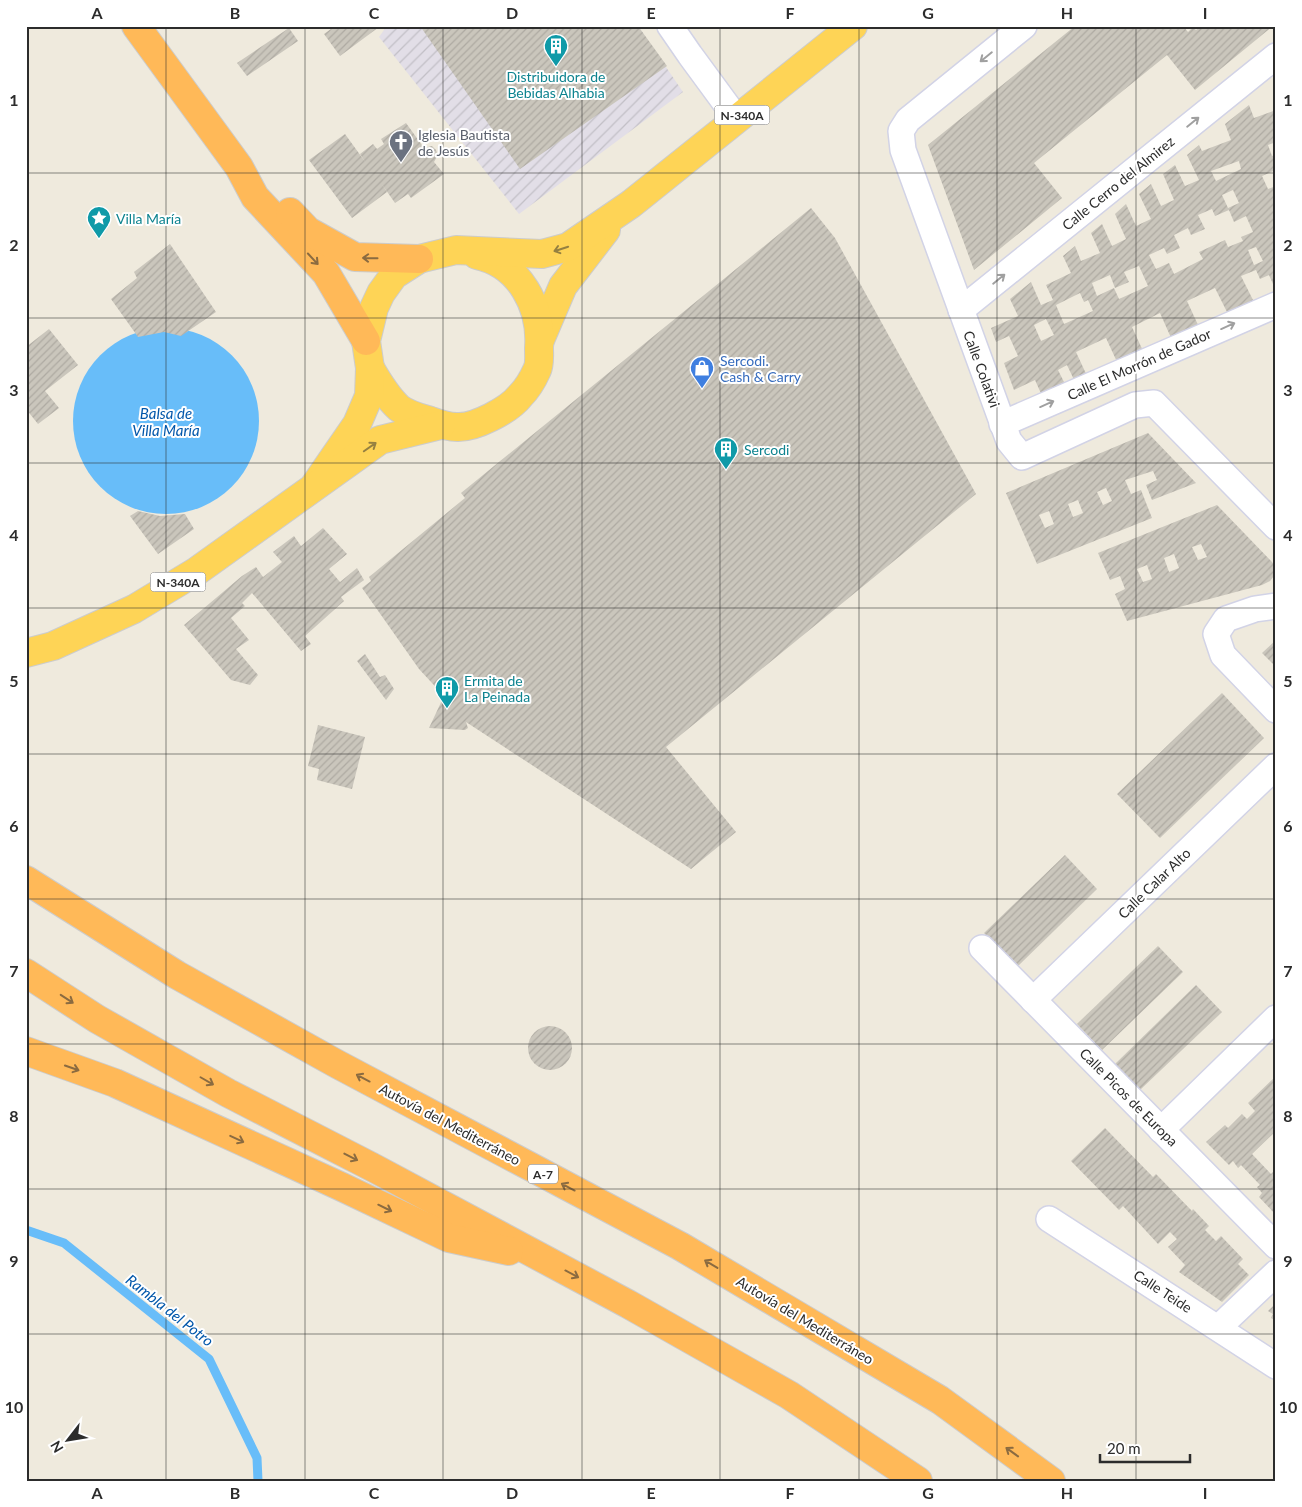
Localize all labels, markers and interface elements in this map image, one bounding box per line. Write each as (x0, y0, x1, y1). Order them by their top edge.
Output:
text: A (90, 3, 103, 22)
text: B (230, 3, 240, 22)
text: C (369, 3, 380, 22)
text: D (506, 3, 518, 22)
text: E (646, 3, 656, 22)
text: F (785, 3, 795, 22)
text: G (922, 3, 934, 22)
text: H (1061, 3, 1073, 22)
text: I (1203, 3, 1207, 22)
building icon: Distribuidora de Bebidas Alhabia (543, 33, 569, 67)
one-way arrow (980, 51, 993, 62)
place label: Distribuidora de Bebidas Alhabia (507, 68, 605, 101)
text: 1 (9, 90, 19, 109)
text: 1 (1283, 90, 1293, 109)
road number: N-340A (714, 106, 770, 124)
one-way arrow (1187, 117, 1200, 128)
place label: Iglesia Bautista de Jesús (418, 126, 510, 159)
church icon: Iglesia Bautista de Jesús (388, 129, 414, 163)
street label: Calle Cerro del Almirez (1058, 132, 1178, 234)
place icon: Villa María (86, 205, 112, 239)
place label: Villa María (116, 210, 181, 227)
text: 2 (9, 235, 19, 254)
text: 2 (1283, 235, 1293, 254)
one-way arrow (553, 244, 569, 254)
one-way arrow (307, 253, 319, 265)
one-way arrow (362, 253, 378, 262)
one-way arrow (992, 274, 1005, 285)
one-way arrow (1220, 320, 1235, 330)
street label: Calle El Morrón de Gador (1064, 325, 1214, 403)
street label: Calle Colativi (960, 328, 1004, 410)
place label: Sercodi. Cash & Carry (720, 352, 802, 385)
shop icon: Sercodi. Cash & Carry (689, 355, 715, 389)
text: 3 (9, 380, 19, 399)
text: 3 (1283, 380, 1293, 399)
one-way arrow (1039, 399, 1054, 409)
water label: Balsa de Villa María (132, 404, 200, 439)
building icon: Sercodi (713, 436, 739, 470)
place label: Sercodi (744, 441, 789, 458)
one-way arrow (362, 442, 376, 452)
text: 4 (9, 525, 19, 544)
text: 4 (1283, 525, 1293, 544)
road number: N-340A (150, 572, 206, 592)
text: 5 (9, 671, 19, 690)
text: 5 (1283, 671, 1293, 690)
place label: Ermita de La Peinada (464, 672, 530, 705)
building icon: Ermita de La Peinada (434, 675, 460, 709)
text: 6 (9, 816, 19, 835)
text: 6 (1283, 816, 1293, 835)
street label: Calle Calar Alto (1114, 844, 1194, 922)
text: 7 (9, 961, 19, 980)
text: 7 (1283, 961, 1293, 980)
one-way arrow (60, 994, 74, 1004)
street label: Calle Picos de Europa (1076, 1044, 1182, 1150)
one-way arrow (64, 1063, 80, 1073)
one-way arrow (355, 1073, 370, 1083)
one-way arrow (200, 1077, 214, 1087)
street label: Autovía del Mediterráneo (377, 1080, 523, 1168)
text: 8 (9, 1106, 19, 1125)
text: 8 (1283, 1106, 1293, 1125)
one-way arrow (229, 1135, 244, 1144)
one-way arrow (343, 1153, 358, 1162)
road number: A-7 (528, 1164, 558, 1184)
one-way arrow (561, 1182, 576, 1191)
one-way arrow (377, 1203, 392, 1213)
text: 9 (9, 1251, 19, 1270)
text: 9 (1283, 1251, 1293, 1270)
one-way arrow (704, 1259, 718, 1269)
street label: Calle Teide (1131, 1266, 1195, 1316)
water label: Rambla del Potro (123, 1270, 217, 1350)
one-way arrow (564, 1270, 579, 1279)
street label: Autovía del Mediterráneo (733, 1272, 877, 1368)
text: 10 (5, 1397, 23, 1416)
text: 10 (1279, 1397, 1297, 1416)
north arrow (42, 1414, 92, 1464)
scale bar (1100, 1432, 1190, 1464)
text: N (46, 1438, 66, 1456)
text: 20 m (1107, 1439, 1141, 1457)
one-way arrow (1005, 1447, 1019, 1457)
text: A (90, 1483, 103, 1502)
text: B (230, 1483, 240, 1502)
text: C (369, 1483, 380, 1502)
text: D (506, 1483, 518, 1502)
text: E (646, 1483, 656, 1502)
text: F (785, 1483, 795, 1502)
text: G (922, 1483, 934, 1502)
text: H (1061, 1483, 1073, 1502)
text: I (1203, 1483, 1207, 1502)

